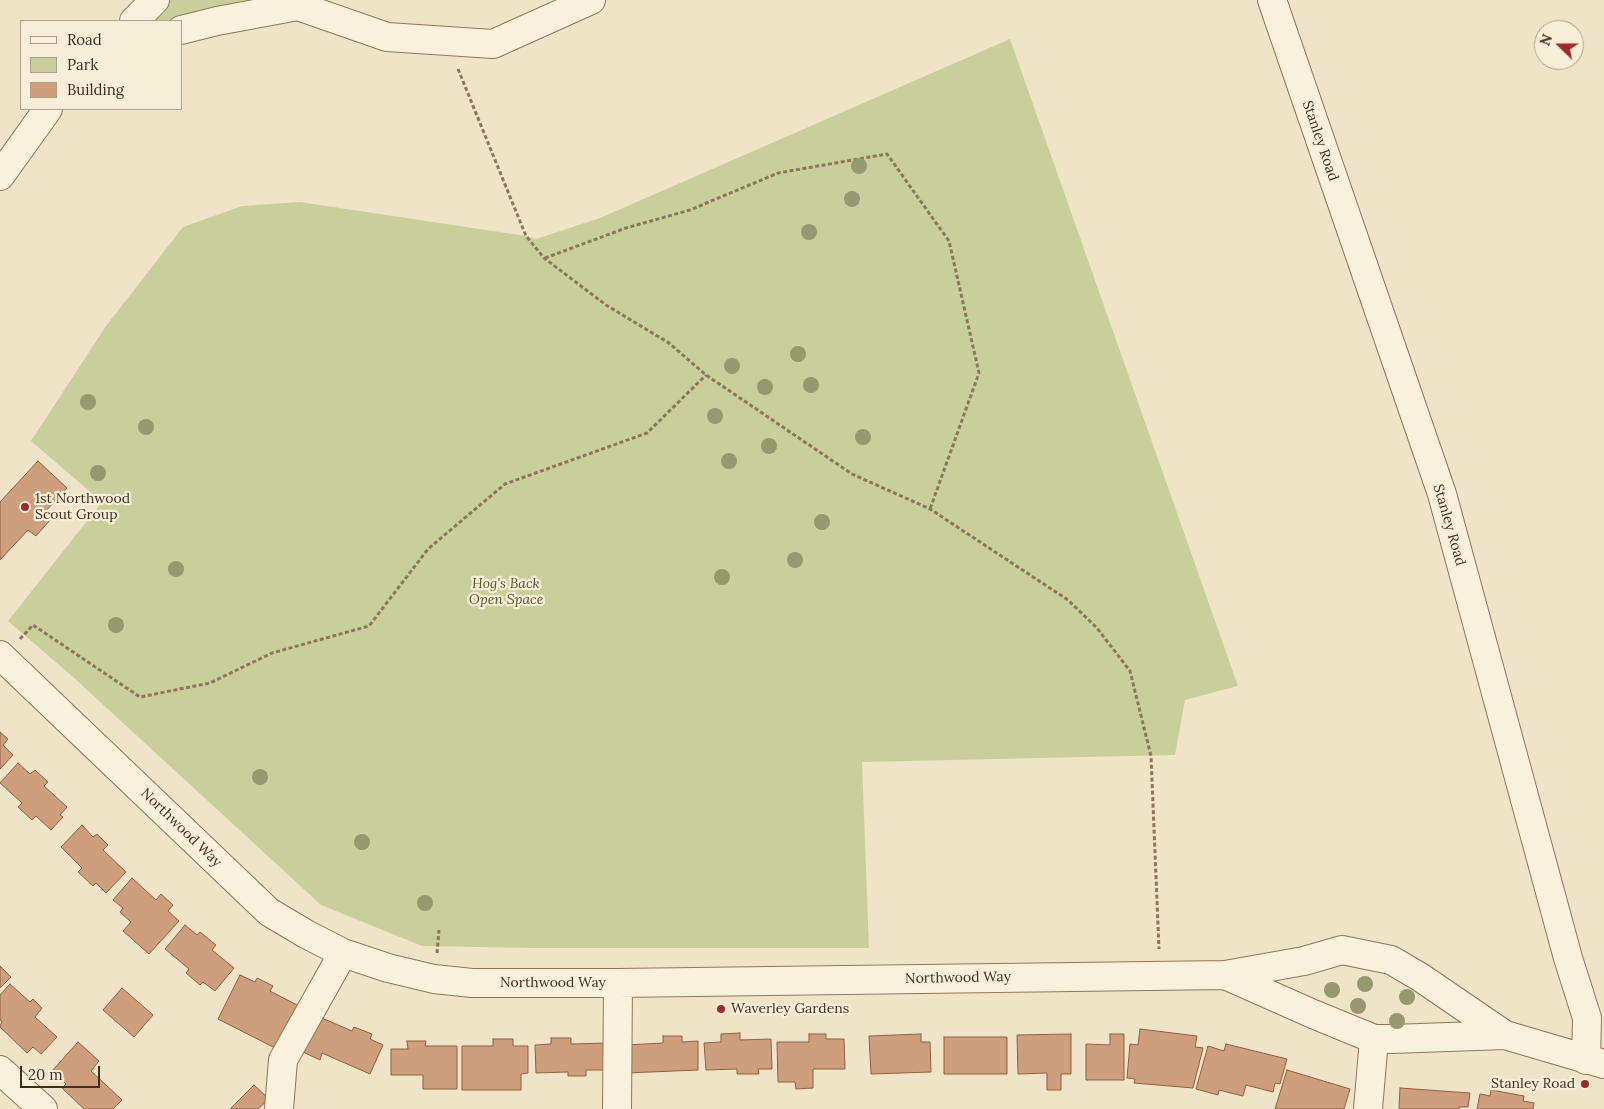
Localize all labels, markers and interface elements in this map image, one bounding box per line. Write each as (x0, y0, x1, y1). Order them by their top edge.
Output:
legend (20, 20, 182, 110)
north arrow (1534, 20, 1584, 70)
text: Road (67, 30, 102, 49)
text: N (1536, 31, 1556, 48)
text: Park (67, 55, 98, 74)
text: Building (67, 80, 124, 99)
street label: Stanley Road (1298, 99, 1342, 183)
street label: Stanley Road (1429, 482, 1469, 568)
place label: 1st Northwood Scout Group (35, 491, 130, 524)
marker: 1st Northwood Scout Group (19, 501, 31, 513)
park label: Hog's Back Open Space (469, 576, 543, 608)
street label: Northwood Way (137, 785, 225, 871)
street label: Northwood Way (905, 969, 1011, 987)
street label: Northwood Way (500, 975, 606, 991)
place label: Waverley Gardens (731, 1001, 849, 1017)
marker: Waverley Gardens (715, 1003, 727, 1015)
scale bar (22, 1056, 102, 1088)
text: 20 m (28, 1065, 63, 1084)
place label: Stanley Road (1491, 1076, 1575, 1092)
marker: Stanley Road (1579, 1078, 1591, 1090)

